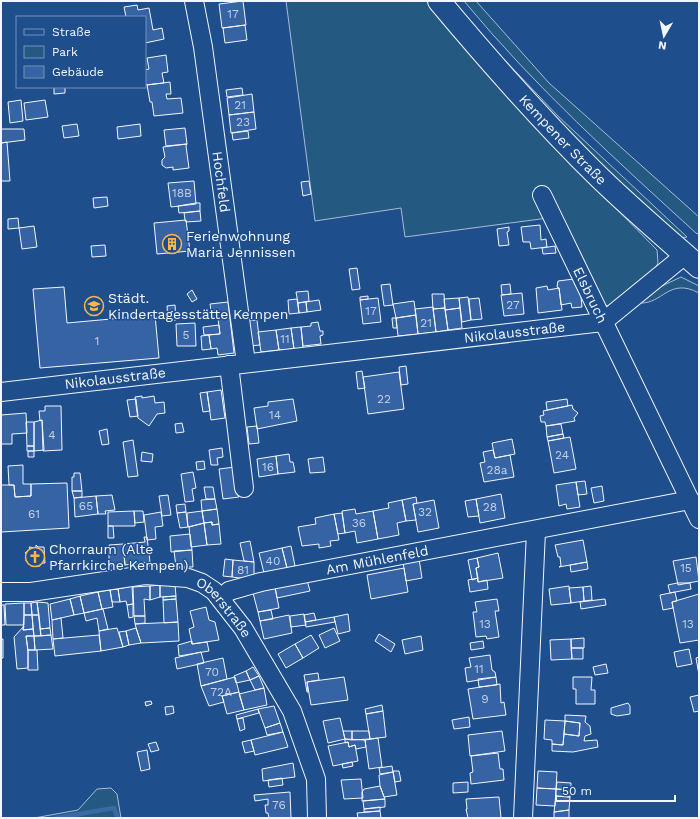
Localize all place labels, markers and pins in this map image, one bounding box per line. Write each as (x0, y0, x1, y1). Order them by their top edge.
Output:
place label: Ferienwohnung Maria Jennissen (186, 228, 296, 260)
building icon: Ferienwohnung Maria Jennissen (161, 233, 183, 255)
place label: Städt. Kindertagesstätte Kempen (108, 290, 289, 322)
school or university icon: Städt. Kindertagesstätte Kempen (83, 295, 105, 317)
place label: Chorraum (Alte Pfarrkirche Kempen) (49, 541, 188, 573)
church icon: Chorraum (Alte Pfarrkirche Kempen) (24, 546, 46, 568)

